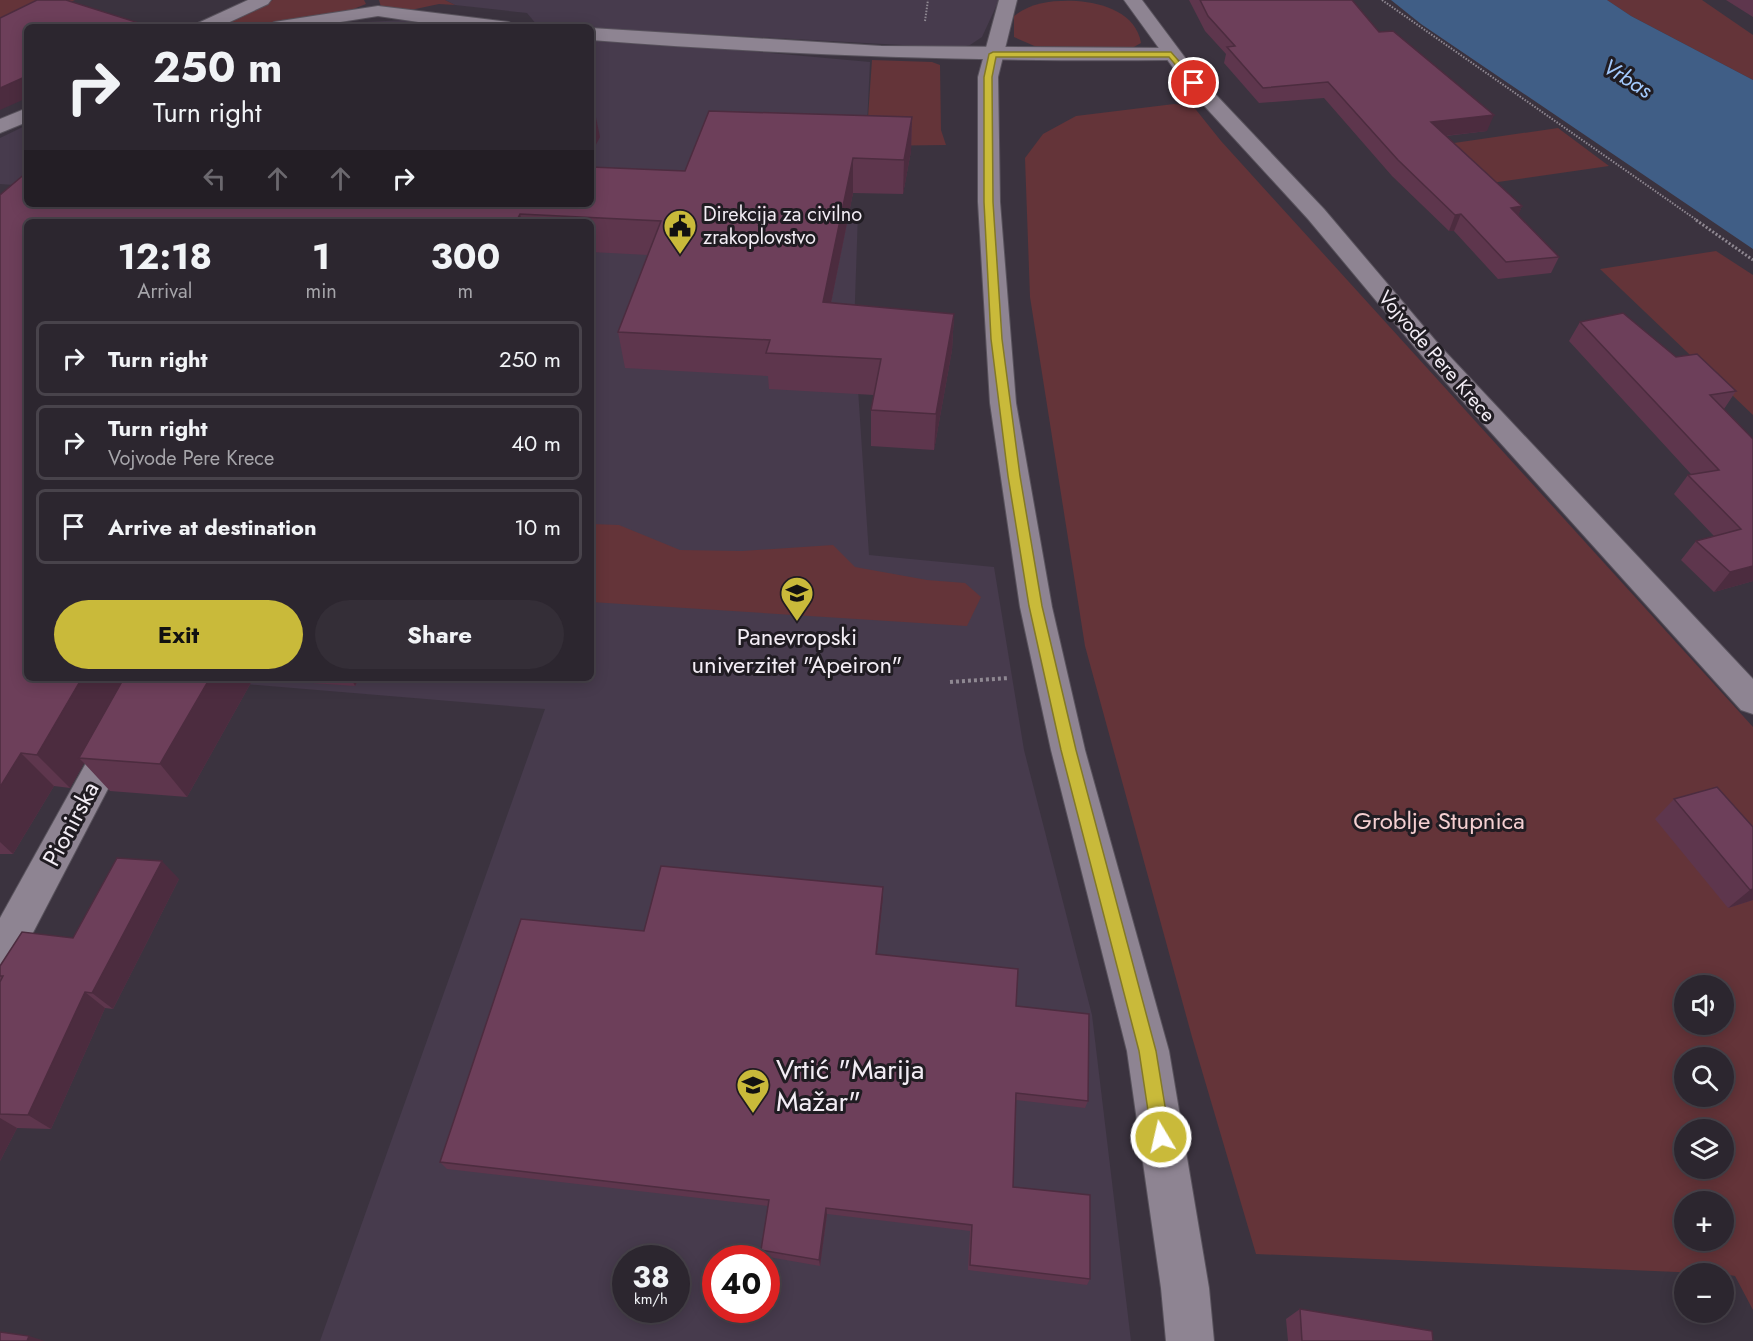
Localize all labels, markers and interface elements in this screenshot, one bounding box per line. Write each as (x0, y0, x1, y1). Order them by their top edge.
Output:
text: 250 m (153, 37, 283, 98)
icon: right (54, 48, 132, 126)
water label: Vrbas (1597, 50, 1659, 106)
pin (1168, 57, 1219, 108)
icon: arrive (1177, 66, 1210, 99)
text: Turn right (153, 93, 261, 132)
icon: left (198, 162, 231, 195)
icon: ahead (261, 162, 294, 195)
icon: ahead (324, 162, 357, 195)
icon: right (387, 162, 420, 195)
place label: Direkcija za civilno zrakoplovstvo (703, 200, 862, 252)
public building icon: Direkcija za civilno zrakoplovstvo (662, 208, 698, 255)
text: 12:18 (118, 230, 212, 282)
text: 1 (312, 230, 330, 282)
text: 300 (430, 230, 500, 282)
text: Arrival (137, 277, 192, 306)
text: min (306, 277, 337, 306)
text: m (458, 277, 473, 306)
street label: Vojvode Pere Krece (1371, 284, 1502, 429)
icon: right (57, 342, 90, 375)
text: Turn right (108, 343, 208, 375)
text: 250 m (499, 343, 561, 375)
text: Turn right (108, 412, 208, 444)
icon: right (57, 426, 90, 459)
text: 40 m (511, 427, 561, 459)
text: Vojvode Pere Krece (108, 444, 274, 473)
icon: arrive (57, 510, 90, 543)
text: Arrive at destination (108, 511, 317, 543)
text: 10 m (514, 511, 561, 543)
school or university icon: Panevropski univerzitet "Apeiron" (779, 575, 815, 622)
button: Exit (54, 600, 303, 669)
button: Share (315, 600, 564, 669)
place label: Panevropski univerzitet "Apeiron" (691, 619, 903, 682)
street label: Pionirska (34, 775, 107, 872)
park label: Groblje Stupnica (1353, 803, 1525, 838)
map controls (1674, 975, 1734, 1323)
button: sound (1674, 975, 1734, 1035)
button: search (1674, 1047, 1734, 1107)
place label: Vrtić "Marija Mažar" (776, 1049, 924, 1122)
school or university icon: Vrtić "Marija Mažar" (735, 1067, 771, 1114)
position arrow (1129, 1105, 1193, 1169)
button: layers (1674, 1119, 1734, 1179)
button: + (1674, 1191, 1734, 1251)
speed limit sign: 40 (702, 1245, 780, 1323)
text: 38 (632, 1255, 670, 1298)
button: − (1674, 1263, 1734, 1323)
text: km/h (634, 1288, 668, 1310)

